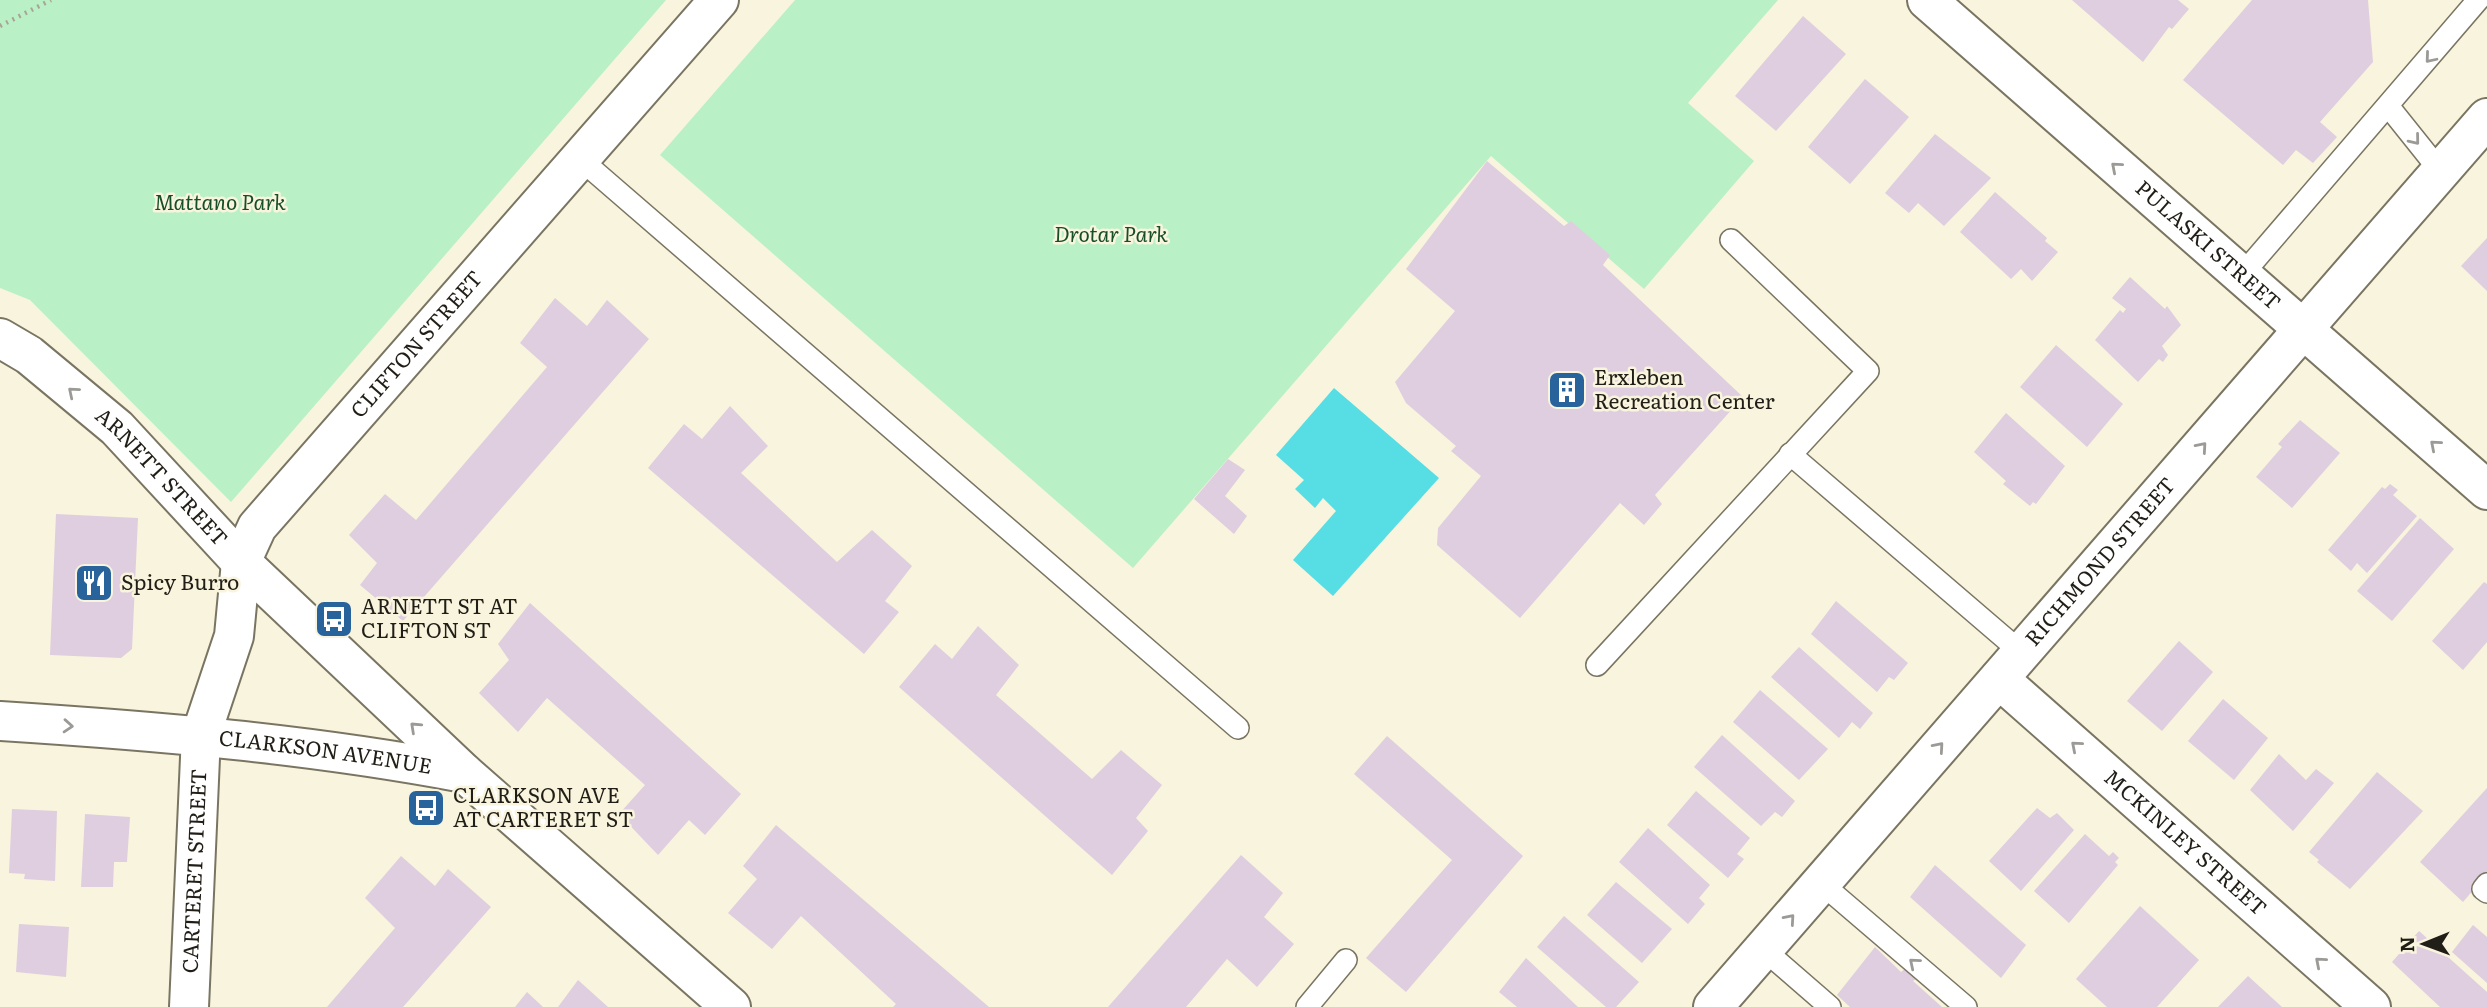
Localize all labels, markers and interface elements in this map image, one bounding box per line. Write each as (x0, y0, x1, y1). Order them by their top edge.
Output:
one-way arrow (2426, 49, 2438, 62)
one-way arrow (2406, 132, 2419, 144)
one-way arrow (2112, 163, 2125, 175)
street label: PULASKI STREET (2130, 171, 2289, 316)
park label: Mattano Park (154, 185, 286, 216)
park label: Drotar Park (1054, 217, 1168, 248)
street label: CLIFTON STREET (342, 262, 488, 424)
place label: Erxleben Recreation Center (1594, 360, 1775, 415)
building icon: Erxleben Recreation Center (1546, 369, 1588, 411)
one-way arrow (68, 387, 80, 400)
street label: ARNETT STREET (90, 399, 236, 552)
one-way arrow (2431, 441, 2444, 453)
one-way arrow (2194, 442, 2206, 455)
street label: RICHMOND STREET (2016, 469, 2181, 652)
restaurant icon: Spicy Burro (73, 562, 115, 604)
place label: Spicy Burro (121, 565, 239, 596)
place label: ARNETT ST AT CLIFTON ST (361, 589, 518, 644)
bus stop icon: ARNETT ST AT CLIFTON ST (313, 598, 355, 640)
one-way arrow (63, 718, 74, 733)
street label: CLARKSON AVENUE (218, 720, 435, 780)
one-way arrow (410, 722, 423, 735)
one-way arrow (2071, 742, 2084, 755)
one-way arrow (1931, 743, 1943, 756)
street label: MCKINLEY STREET (2099, 761, 2275, 921)
street label: CARTERET STREET (173, 768, 212, 974)
place label: CLARKSON AVE AT CARTERET ST (453, 778, 633, 833)
bus stop icon: CLARKSON AVE AT CARTERET ST (405, 787, 447, 829)
north arrow (2389, 909, 2459, 979)
one-way arrow (1782, 914, 1794, 927)
text: N (2392, 936, 2420, 953)
one-way arrow (2315, 958, 2328, 970)
one-way arrow (1909, 959, 1922, 971)

